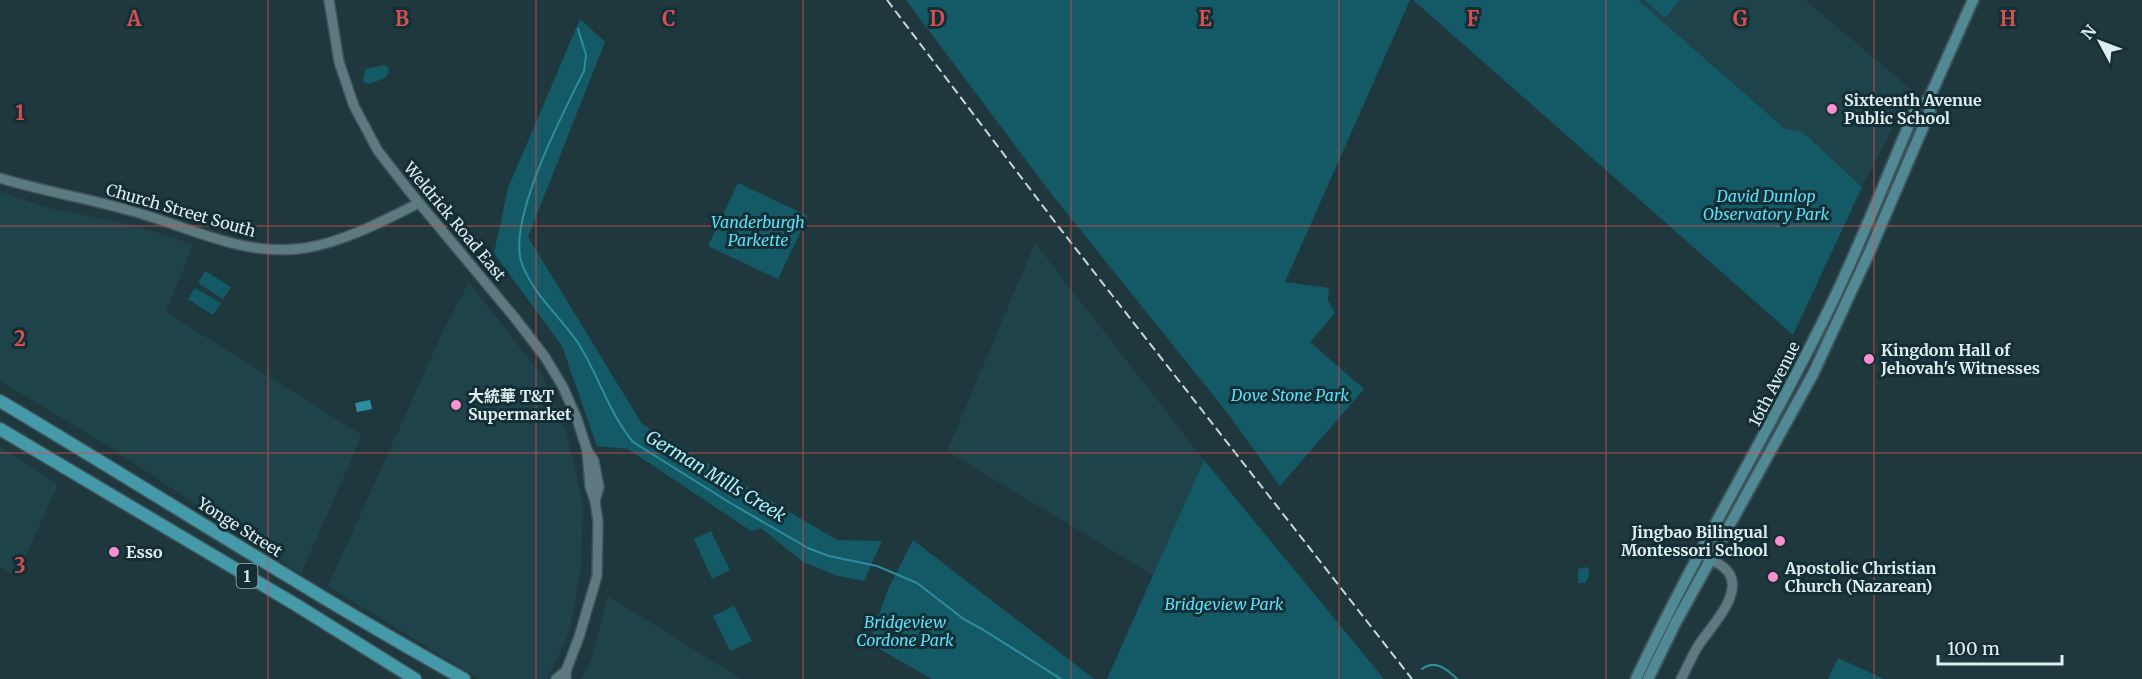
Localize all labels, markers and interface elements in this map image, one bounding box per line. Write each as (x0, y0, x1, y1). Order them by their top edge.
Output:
text: A (126, 6, 142, 31)
text: B (395, 6, 409, 31)
text: C (662, 6, 676, 31)
text: D (929, 6, 945, 31)
text: E (1198, 6, 1212, 31)
text: F (1467, 6, 1480, 31)
text: G (1733, 6, 1748, 31)
text: H (2000, 6, 2016, 31)
north arrow (2070, 12, 2130, 72)
text: N (2077, 21, 2101, 43)
place label: Sixteenth Avenue Public School (1844, 90, 1982, 128)
text: 1 (15, 100, 25, 125)
marker: Sixteenth Avenue Public School (1825, 102, 1839, 116)
street label: Weldrick Road East (399, 157, 511, 285)
street label: Church Street South (104, 179, 258, 241)
park label: David Dunlop Observatory Park (1703, 186, 1829, 224)
park label: Vanderburgh Parkette (711, 212, 805, 250)
text: 2 (14, 326, 26, 351)
street label: 16th Avenue (1744, 338, 1804, 430)
place label: Kingdom Hall of Jehovah's Witnesses (1880, 340, 2040, 378)
marker: Kingdom Hall of Jehovah's Witnesses (1862, 352, 1876, 366)
park label: Dove Stone Park (1230, 385, 1349, 405)
place label: 大統華 T&T Supermarket (468, 386, 572, 424)
marker: 大統華 T&T Supermarket (449, 398, 463, 412)
water label: German Mills Creek (642, 425, 790, 527)
street label: Yonge Street (193, 492, 287, 561)
place label: Jingbao Bilingual Montessori School (1621, 522, 1768, 560)
marker: Jingbao Bilingual Montessori School (1773, 534, 1787, 548)
place label: Esso (126, 542, 163, 562)
marker: Esso (107, 545, 121, 559)
text: 3 (14, 553, 26, 578)
place label: Apostolic Christian Church (Nazarean) (1784, 558, 1937, 596)
road number: 1 (236, 564, 258, 588)
marker: Apostolic Christian Church (Nazarean) (1766, 570, 1780, 584)
park label: Bridgeview Park (1164, 594, 1284, 614)
park label: Bridgeview Cordone Park (856, 612, 954, 650)
scale bar (1938, 628, 2062, 666)
text: 100 m (1947, 637, 2000, 660)

